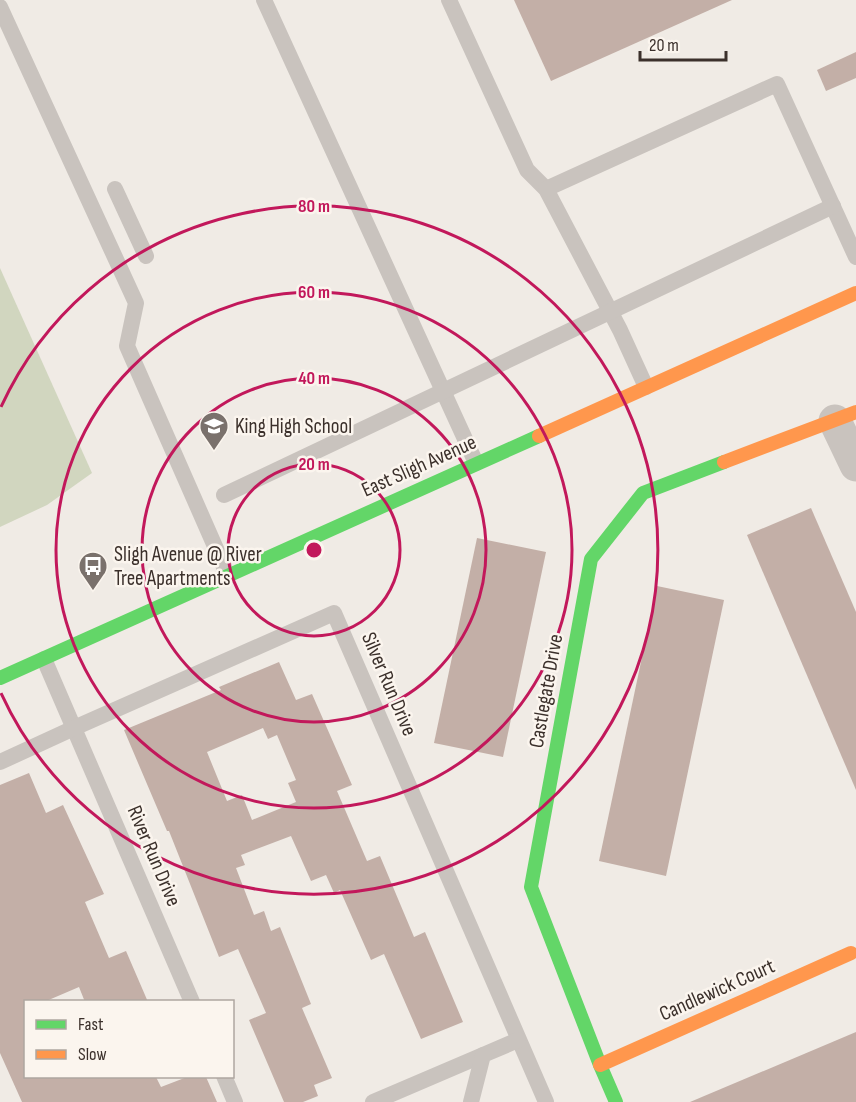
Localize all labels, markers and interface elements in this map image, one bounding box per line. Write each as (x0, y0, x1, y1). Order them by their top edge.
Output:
scale bar (640, 24, 726, 62)
text: 20 m (649, 35, 679, 56)
text: 80 m (298, 196, 330, 217)
text: 60 m (298, 282, 330, 303)
text: 40 m (298, 368, 330, 389)
school or university icon: King High School (198, 410, 230, 452)
place label: King High School (235, 414, 352, 439)
street label: East Sligh Avenue (358, 430, 480, 502)
text: 20 m (298, 454, 330, 475)
centre of rings (304, 540, 324, 560)
place label: Sligh Avenue @ River Tree Apartments (114, 542, 262, 591)
bus stop icon: Sligh Avenue @ River Tree Apartments (77, 550, 109, 592)
street label: Silver Run Drive (356, 628, 422, 740)
street label: Castlegate Drive (524, 632, 568, 750)
street label: River Run Drive (122, 802, 186, 910)
street label: Candlewick Court (655, 953, 779, 1027)
legend (24, 1000, 234, 1078)
text: Fast (78, 1014, 104, 1035)
text: Slow (78, 1044, 107, 1065)

